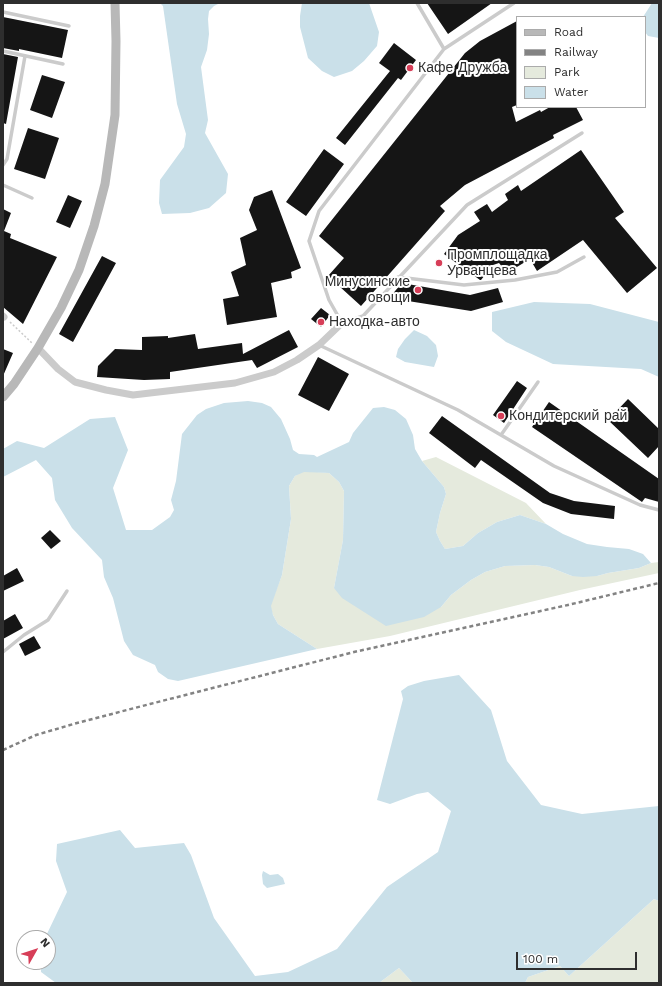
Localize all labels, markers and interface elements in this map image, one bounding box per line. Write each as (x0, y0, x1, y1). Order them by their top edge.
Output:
legend (516, 16, 646, 108)
text: Road (554, 25, 583, 39)
text: Railway (554, 45, 598, 59)
place label: Кафе Дружба (418, 60, 507, 76)
marker: Кафе Дружба (405, 63, 415, 73)
text: Park (554, 65, 580, 79)
text: Water (554, 85, 588, 99)
place label: Промплощадка Урванцева (447, 247, 548, 280)
marker: Промплощадка Урванцева (434, 258, 444, 268)
place label: Минусинские овощи (325, 274, 410, 306)
marker: Минусинские овощи (413, 285, 423, 295)
place label: Находка-авто (329, 314, 420, 330)
marker: Находка-авто (316, 317, 326, 327)
place label: Кондитерский рай (509, 408, 627, 424)
marker: Кондитерский рай (496, 411, 506, 421)
north arrow (16, 930, 56, 970)
text: N (37, 936, 53, 950)
scale bar (518, 944, 639, 970)
text: 100 m (523, 952, 558, 966)

